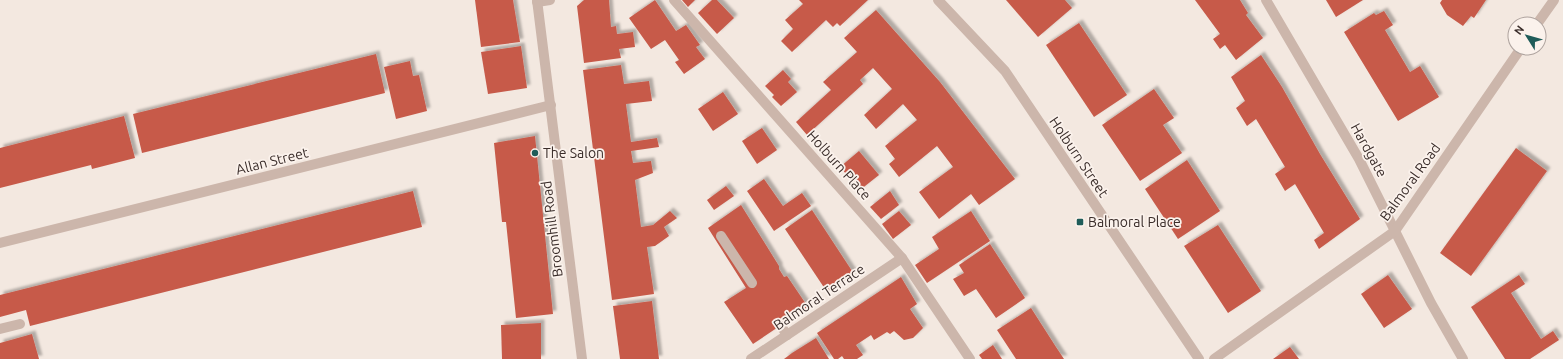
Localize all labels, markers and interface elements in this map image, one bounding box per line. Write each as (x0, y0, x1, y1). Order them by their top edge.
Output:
north arrow (1507, 16, 1547, 56)
text: N (1512, 23, 1526, 37)
street label: Holburn Street (1046, 114, 1112, 201)
street label: Hardgate (1348, 120, 1390, 180)
street label: Holburn Place (804, 127, 874, 203)
street label: Balmoral Road (1377, 140, 1443, 224)
street label: Allan Street (234, 144, 310, 178)
place label: The Salon (543, 145, 604, 161)
marker: The Salon (530, 148, 540, 158)
street label: Broomhill Road (538, 180, 566, 278)
place label: Balmoral Place (1088, 214, 1181, 230)
marker: Balmoral Place (1075, 217, 1085, 227)
street label: Balmoral Terrace (770, 261, 868, 333)

